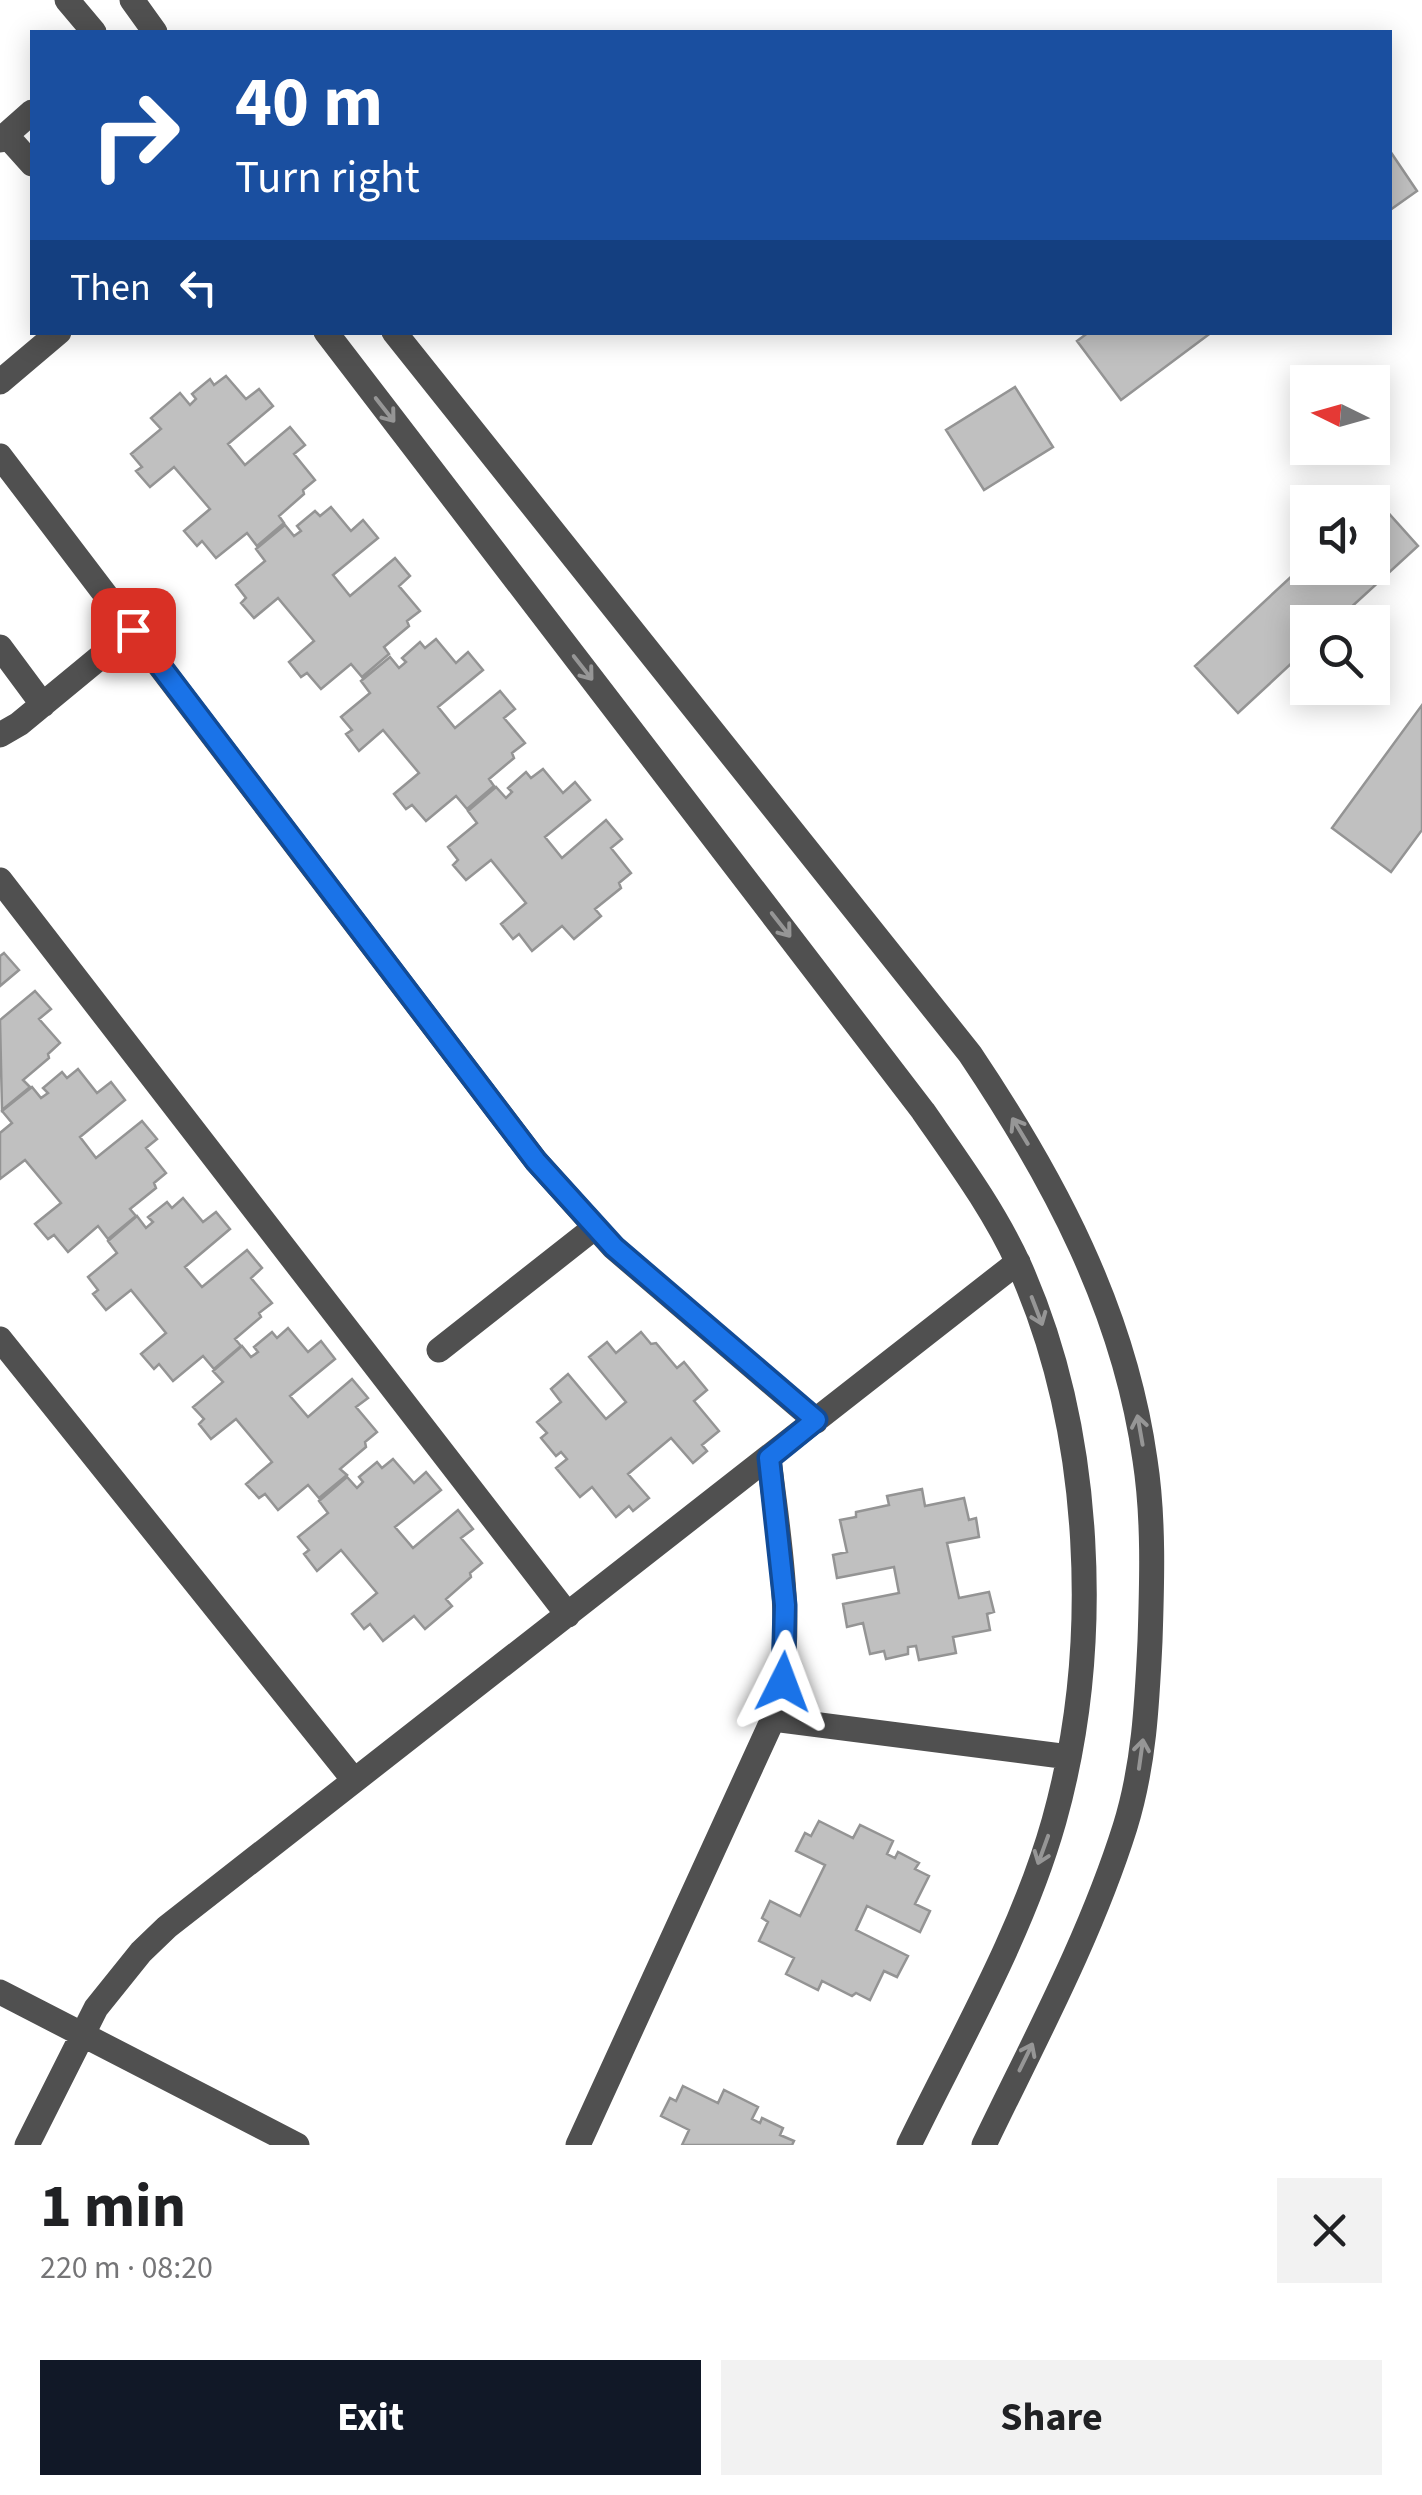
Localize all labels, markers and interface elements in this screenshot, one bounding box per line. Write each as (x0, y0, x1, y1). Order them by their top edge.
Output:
text: 40 m (235, 53, 383, 153)
icon: right (70, 70, 200, 200)
text: Turn right (235, 146, 420, 210)
icon: left (171, 260, 226, 315)
text: Then (70, 261, 151, 315)
north arrow (1290, 365, 1390, 465)
map controls (1290, 365, 1390, 705)
one-way arrow (375, 396, 396, 423)
button: sound (1290, 485, 1390, 585)
pin (91, 588, 176, 673)
icon: arrive (106, 603, 161, 658)
button: search (1290, 605, 1390, 705)
one-way arrow (572, 654, 594, 680)
one-way arrow (770, 911, 791, 938)
one-way arrow (1010, 1117, 1030, 1146)
one-way arrow (1029, 1295, 1047, 1326)
one-way arrow (1130, 1415, 1149, 1447)
position arrow (731, 1630, 835, 1734)
one-way arrow (1132, 1739, 1150, 1771)
one-way arrow (1033, 1834, 1051, 1865)
one-way arrow (1018, 2043, 1037, 2073)
text: 1 min (40, 2165, 186, 2250)
button: close (1277, 2178, 1382, 2283)
text: 220 m · 08:20 (40, 2245, 213, 2291)
button: Exit (40, 2360, 701, 2475)
button: Share (721, 2360, 1382, 2475)

